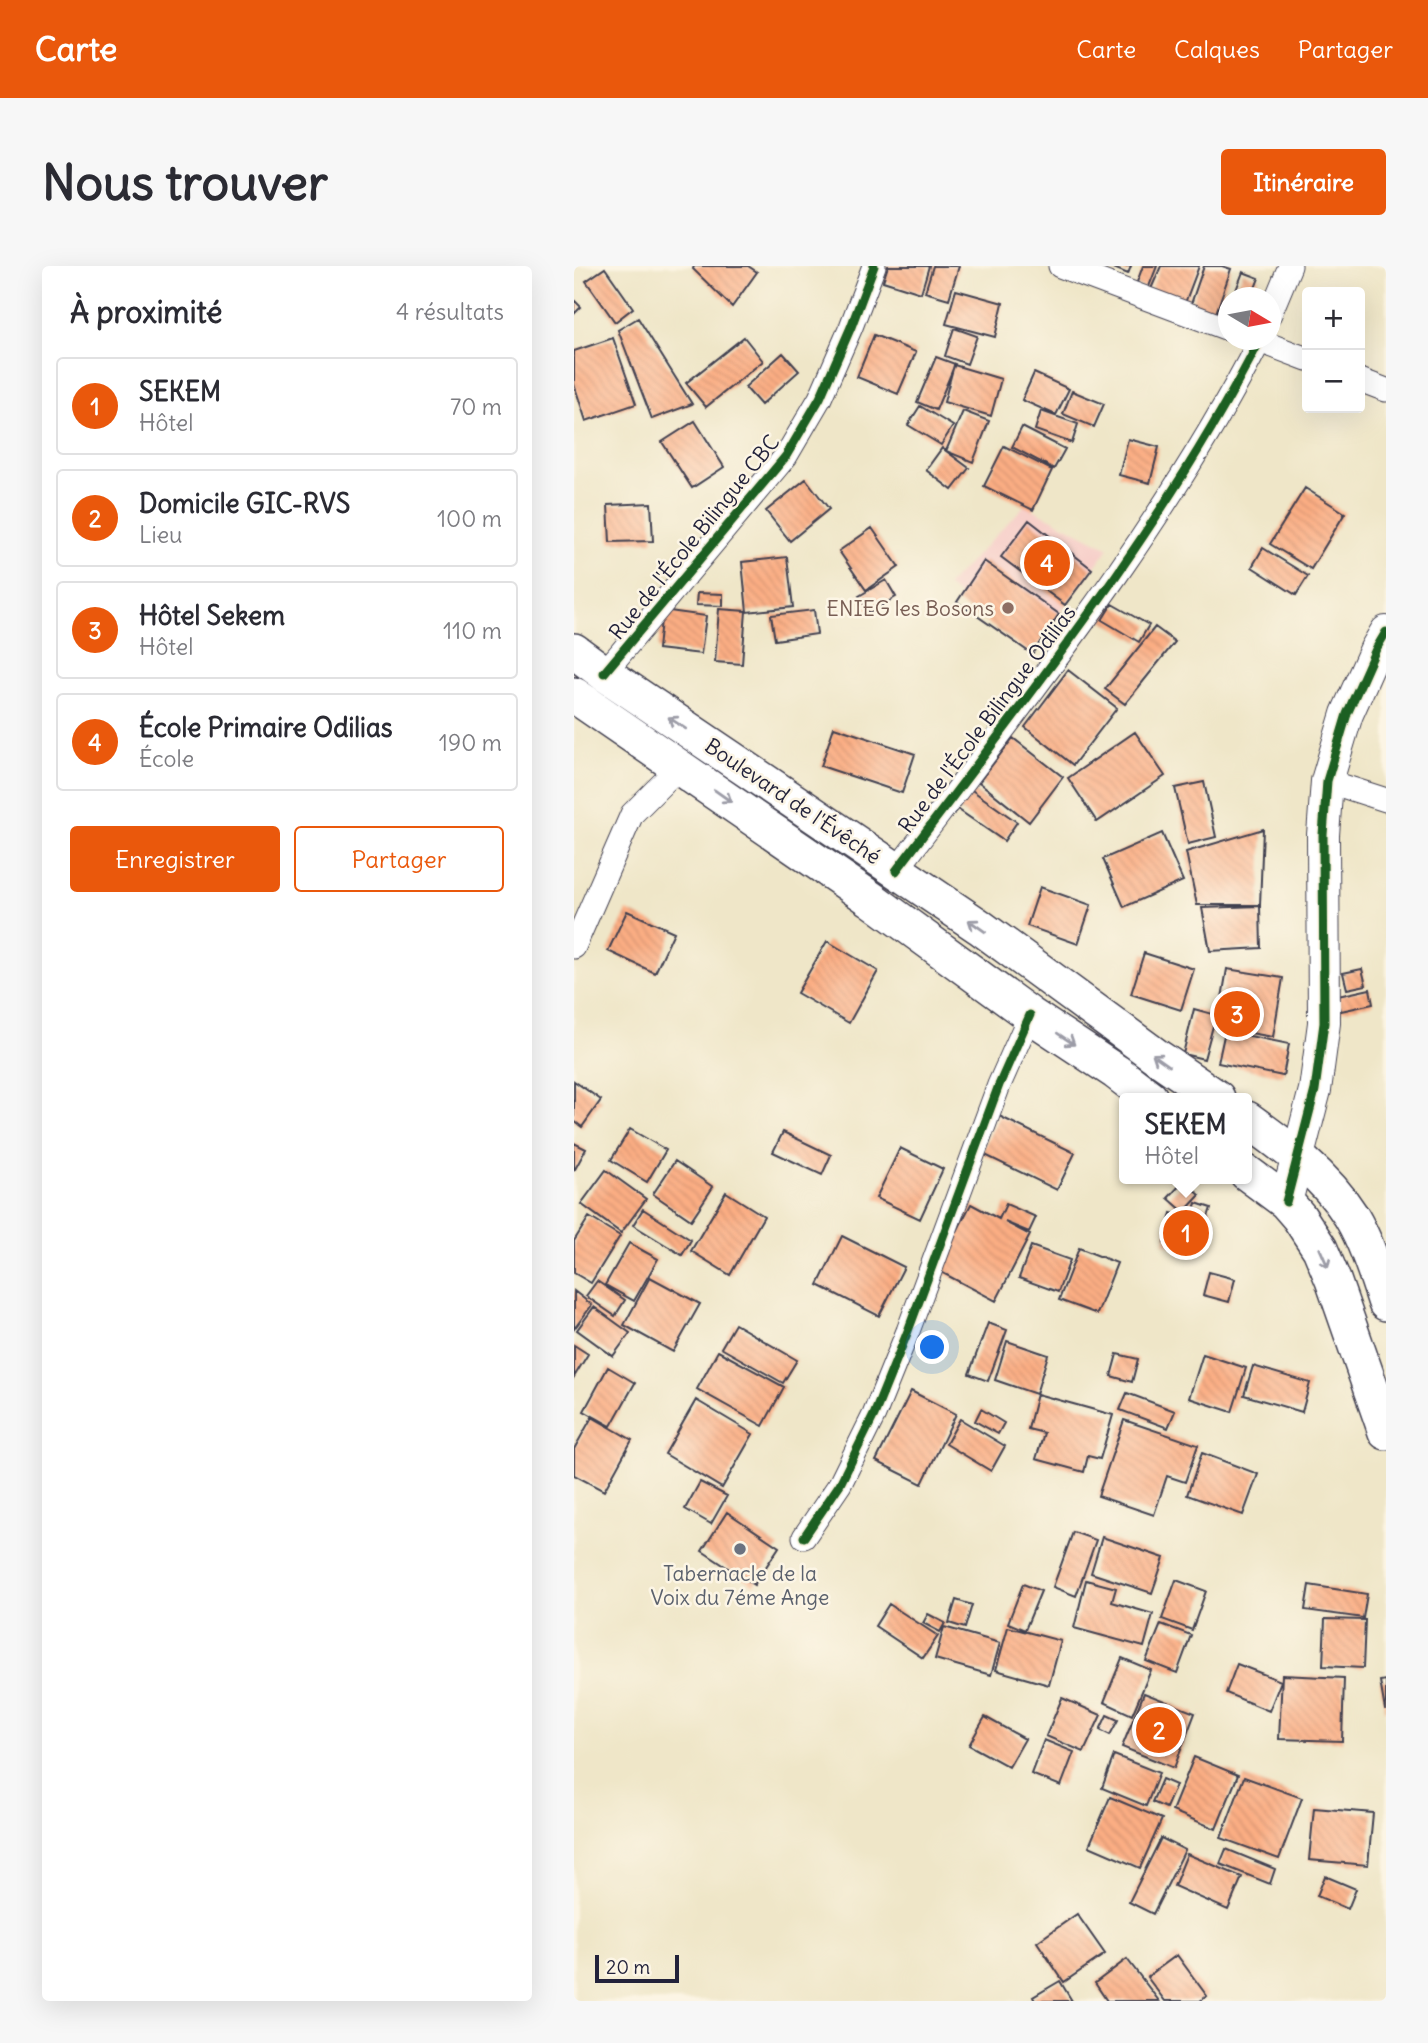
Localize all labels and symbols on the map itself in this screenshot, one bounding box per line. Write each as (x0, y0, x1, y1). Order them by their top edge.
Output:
north arrow (1218, 287, 1281, 350)
street label: Rue de l'École Bilingue CBC (603, 429, 785, 645)
pin: 4 (1024, 537, 1070, 589)
place label: ENIEG les Bosons (827, 595, 994, 622)
street label: Rue de l'École Bilingue Odilias (892, 600, 1082, 838)
marker: ENIEG les Bosons (1000, 600, 1016, 616)
one-way arrow (668, 715, 687, 730)
street label: Boulevard de l'Évêché (700, 732, 886, 870)
one-way arrow (713, 789, 732, 803)
one-way arrow (968, 919, 987, 933)
pin: 3 (1214, 988, 1260, 1040)
one-way arrow (1056, 1032, 1075, 1046)
one-way arrow (1152, 1053, 1171, 1067)
pin: 1 (1163, 1207, 1209, 1259)
one-way arrow (1318, 1247, 1331, 1269)
your location (915, 1330, 949, 1364)
marker: Tabernacle de la Voix du 7éme Ange (732, 1541, 748, 1557)
place label: Tabernacle de la Voix du 7éme Ange (651, 1560, 829, 1611)
pin: 2 (1136, 1704, 1182, 1756)
scale bar (595, 1952, 679, 1984)

